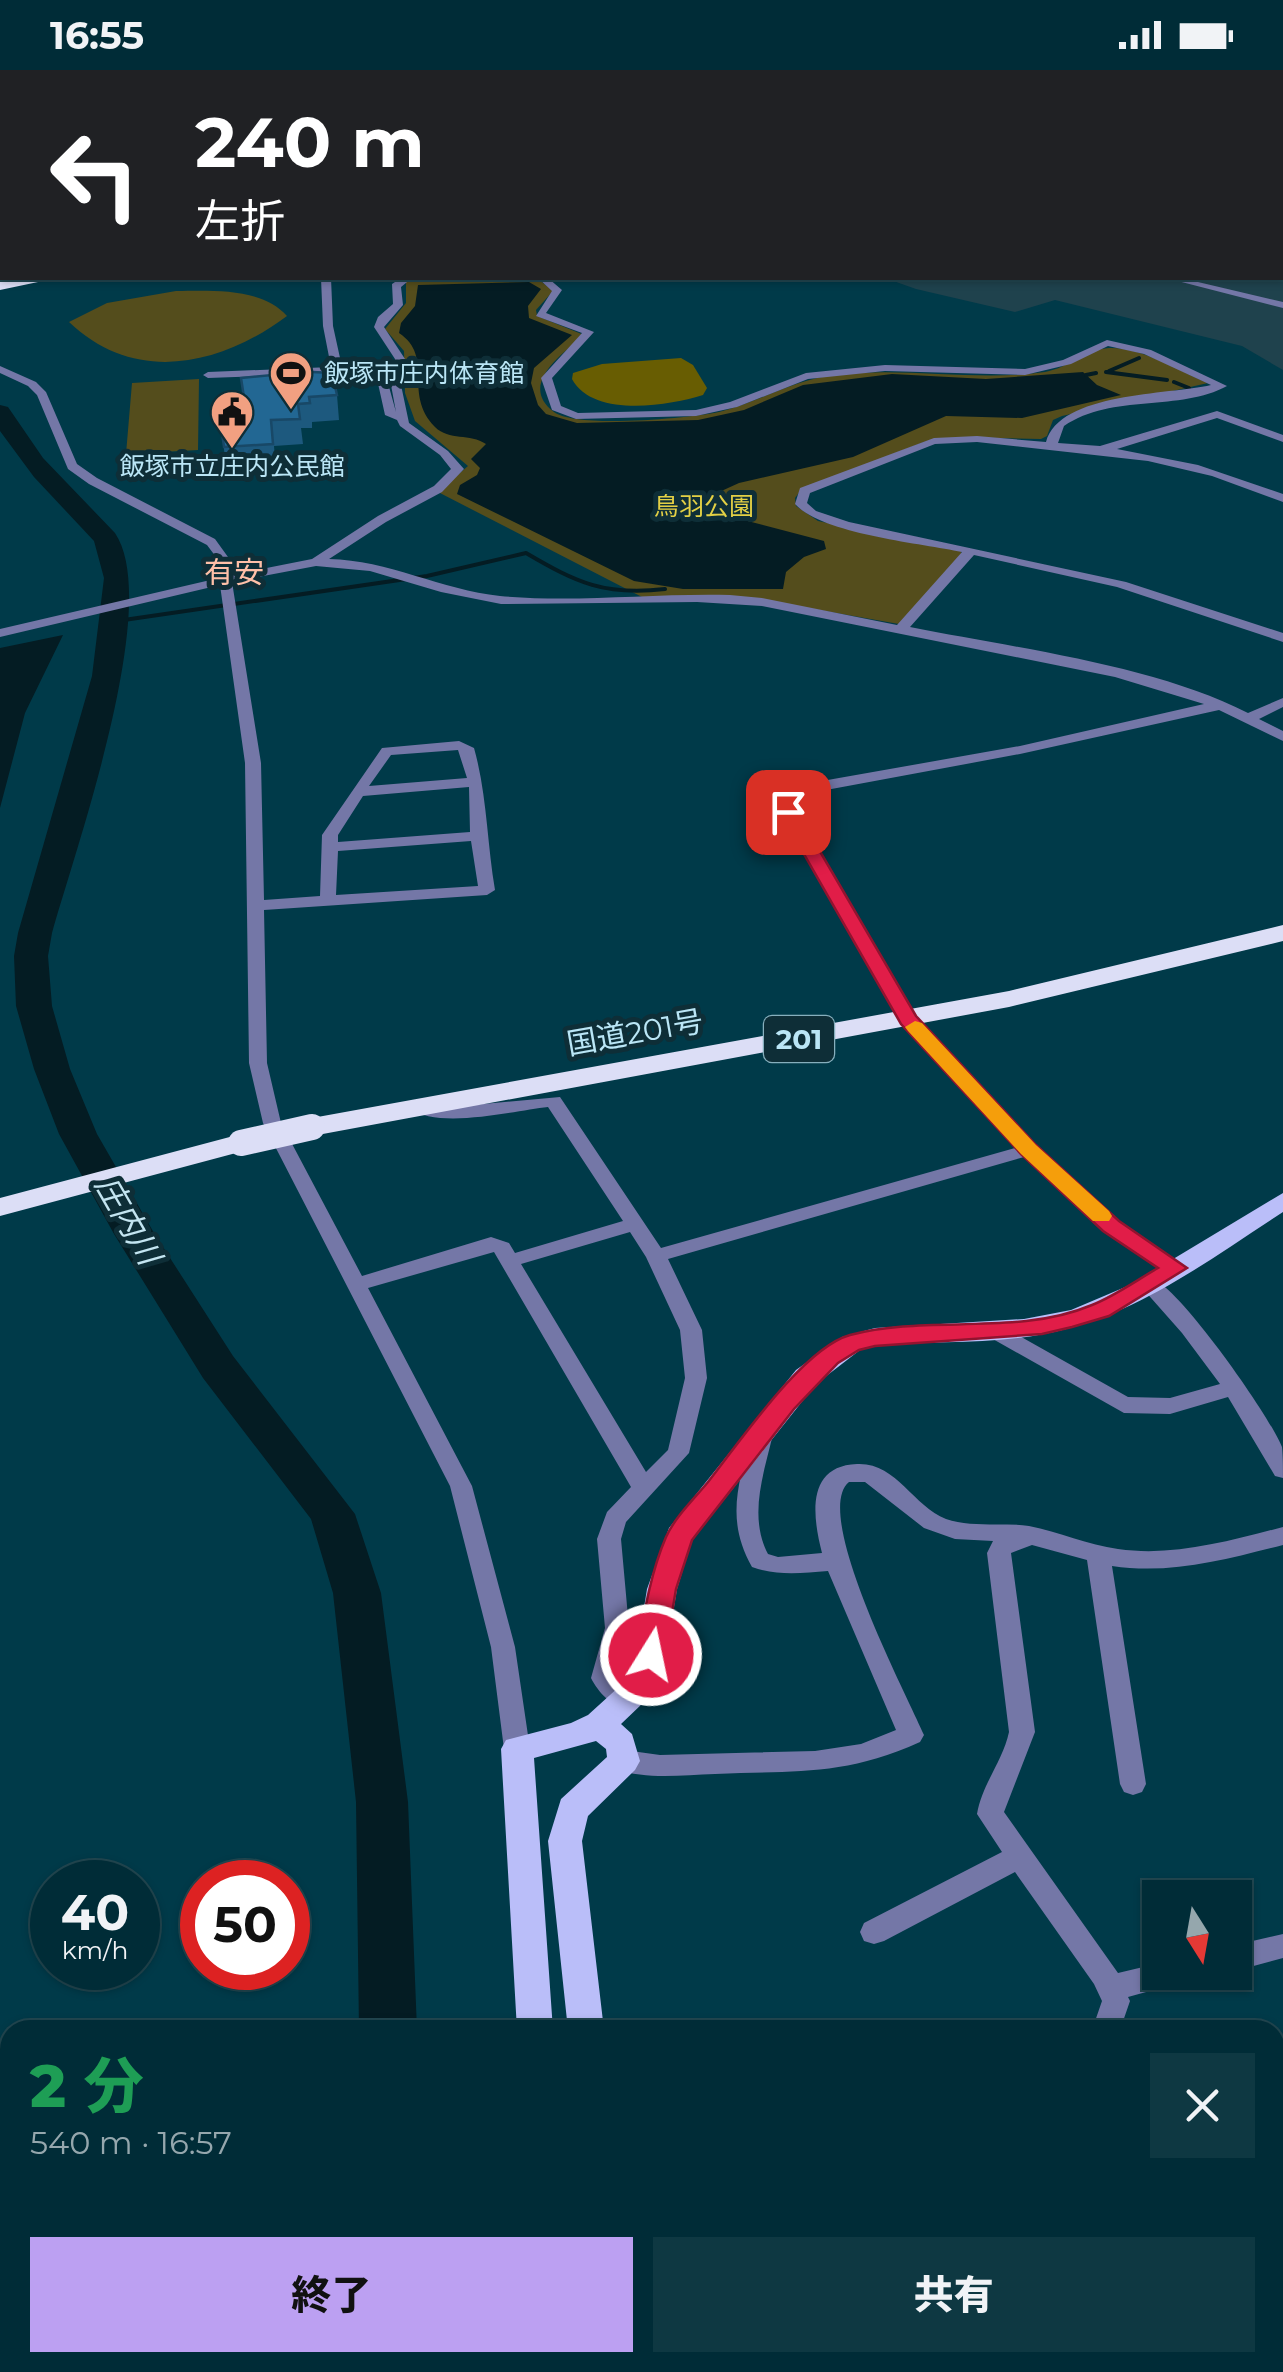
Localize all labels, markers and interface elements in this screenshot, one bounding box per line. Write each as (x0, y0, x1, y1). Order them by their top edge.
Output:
text: 16:55 (50, 12, 144, 59)
text: 240 m (195, 99, 425, 185)
icon: left (30, 110, 160, 240)
text: 左折 (195, 193, 285, 248)
sports icon: 飯塚市庄内体育館 (268, 350, 314, 411)
place label: 飯塚市庄内体育館 (324, 358, 524, 388)
public building icon: 飯塚市立庄内公民館 (209, 389, 255, 450)
place label: 飯塚市立庄内公民館 (119, 451, 345, 481)
park label: 鳥羽公園 (654, 491, 754, 521)
district label: 有安 (204, 554, 264, 591)
pin (746, 770, 831, 855)
icon: arrive (761, 785, 816, 840)
street label: 国道201号 (564, 1002, 706, 1063)
road number: 201 (764, 1016, 834, 1062)
water label: 庄内川 (88, 1168, 171, 1274)
position arrow (599, 1603, 703, 1707)
speed limit sign: 50 (180, 1860, 310, 1990)
north arrow (1142, 1880, 1252, 1990)
map controls (1142, 1880, 1252, 1990)
text: 40 (61, 1882, 129, 1943)
text: km/h (62, 1935, 128, 1965)
text: 2 分 (30, 2049, 143, 2122)
button: close (1150, 2053, 1255, 2158)
text: 540 m · 16:57 (30, 2123, 232, 2162)
button: 終了 (30, 2237, 633, 2352)
button: 共有 (653, 2237, 1255, 2352)

